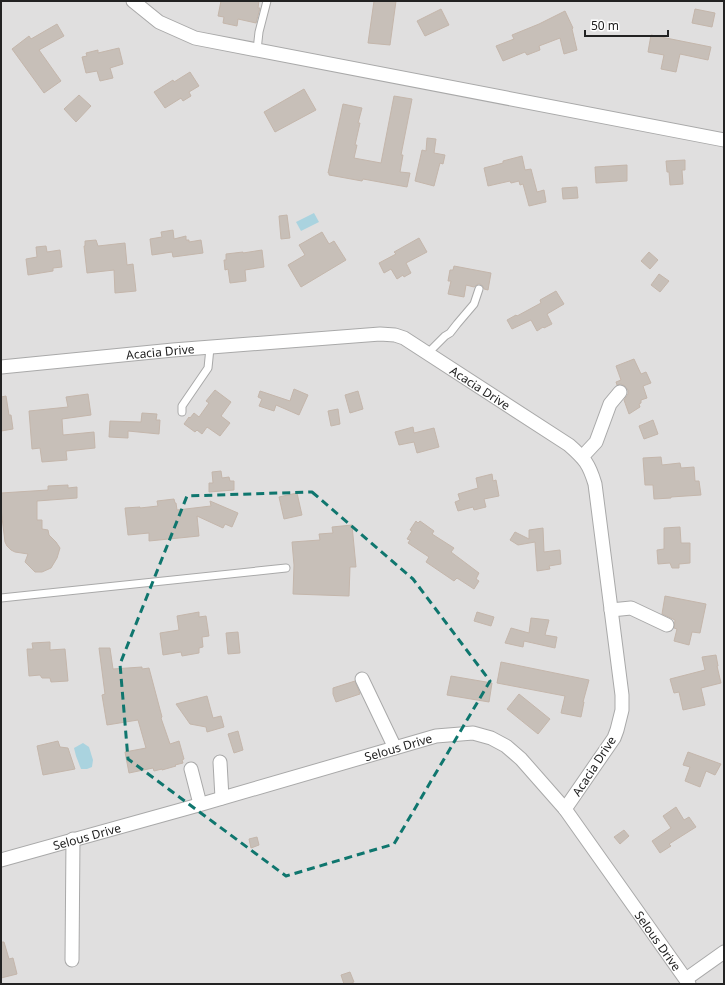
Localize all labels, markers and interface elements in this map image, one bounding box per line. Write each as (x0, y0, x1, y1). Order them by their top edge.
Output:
scale bar (585, 12, 668, 38)
text: 50 m (591, 17, 619, 34)
street label: Acacia Drive (125, 340, 195, 363)
street label: Acacia Drive (447, 362, 514, 413)
street label: Selous Drive (362, 729, 434, 765)
street label: Acacia Drive (568, 732, 620, 799)
street label: Selous Drive (51, 819, 123, 854)
street label: Selous Drive (631, 907, 686, 974)

